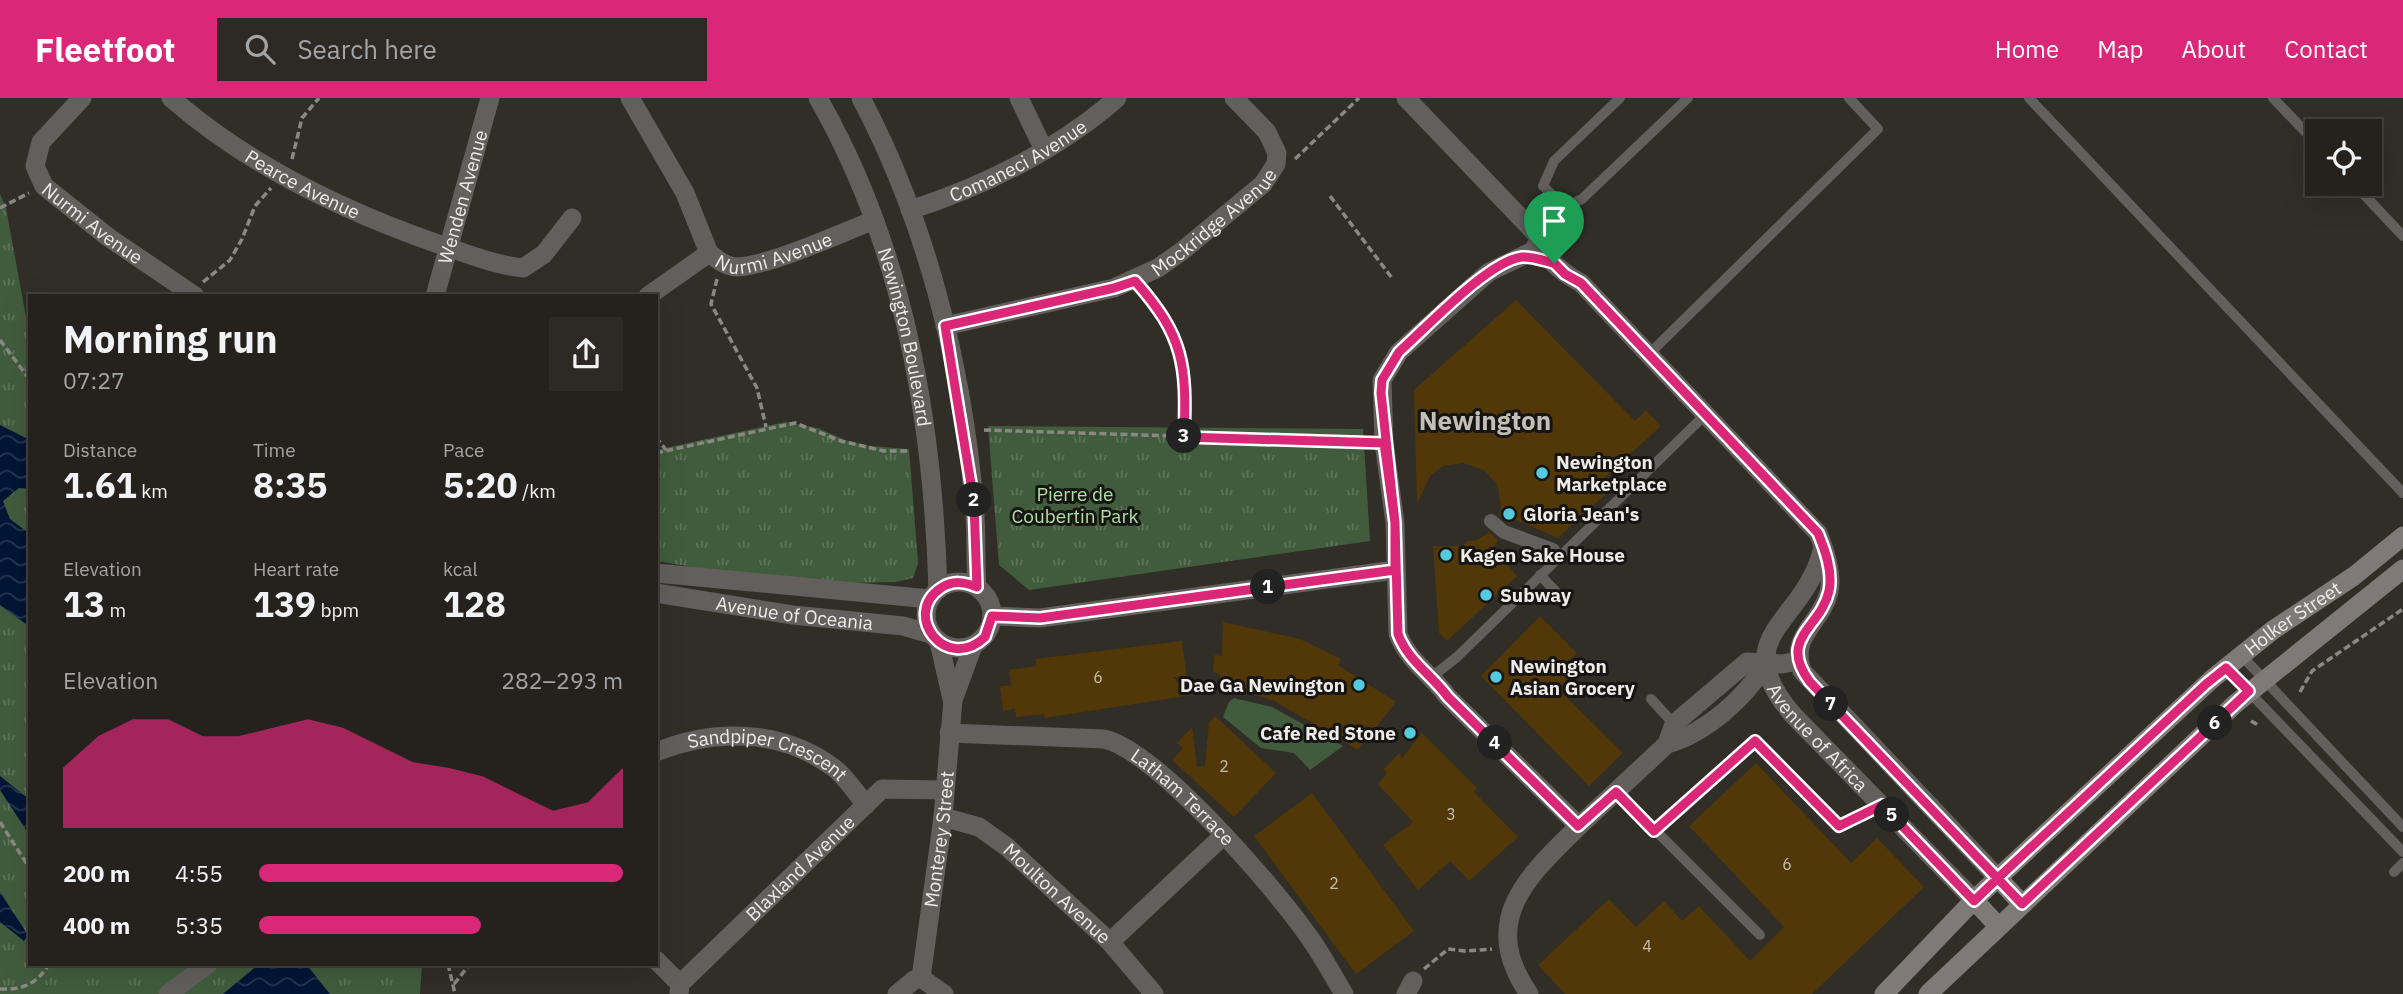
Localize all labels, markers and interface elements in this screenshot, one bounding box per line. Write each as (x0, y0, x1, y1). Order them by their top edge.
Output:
search box (217, 18, 707, 81)
text: Fleetfoot (35, 28, 175, 71)
icon: search (241, 30, 279, 68)
text: Search here (297, 32, 437, 66)
text: Home (1995, 33, 2059, 65)
text: Map (2097, 33, 2143, 65)
text: About (2181, 33, 2246, 65)
text: Contact (2284, 33, 2368, 65)
street label: Comaneci Avenue (946, 114, 1091, 207)
map controls (2305, 119, 2382, 196)
button: locate (2305, 119, 2382, 196)
street label: Wenden Avenue (433, 127, 493, 267)
street label: Pearce Avenue (241, 144, 364, 224)
street label: Mockridge Avenue (1146, 164, 1282, 281)
street label: Nurmi Avenue (37, 177, 148, 269)
pin (1524, 191, 1584, 263)
icon: arrive (1535, 202, 1573, 240)
street label: Nurmi Avenue (711, 227, 836, 279)
street label: Newington Boulevard (873, 245, 937, 428)
text: Morning run (63, 314, 278, 363)
button: share (549, 317, 623, 391)
text: 07:27 (63, 365, 125, 395)
district label: Newington (1419, 403, 1551, 437)
pin: 3 (1166, 418, 1202, 454)
text: 3 (1178, 423, 1189, 447)
text: Distance (63, 438, 137, 462)
text: Time (253, 438, 296, 462)
text: Pace (443, 438, 484, 462)
place label: Newington Marketplace (1556, 450, 1667, 496)
text: 1.61 (63, 462, 137, 508)
text: 8:35 (253, 462, 328, 508)
text: 5:20 (443, 462, 518, 508)
marker: Newington Marketplace (1534, 465, 1550, 481)
text: km (137, 479, 168, 503)
text: /km (518, 479, 556, 503)
pin: 2 (956, 482, 992, 518)
park label: Pierre de Coubertin Park (1012, 482, 1138, 528)
text: 2 (968, 487, 979, 511)
place label: Gloria Jean's (1523, 502, 1639, 526)
marker: Gloria Jean's (1501, 506, 1517, 522)
place label: Kagen Sake House (1460, 543, 1625, 567)
marker: Kagen Sake House (1438, 547, 1454, 563)
text: Elevation (63, 557, 142, 581)
text: Heart rate (253, 557, 339, 581)
text: kcal (443, 557, 478, 581)
pin: 1 (1250, 570, 1286, 604)
text: 1 (1262, 574, 1273, 598)
street label: Holker Street (2239, 576, 2346, 660)
text: 13 (63, 581, 105, 627)
text: 139 (253, 581, 316, 627)
text: 128 (443, 581, 506, 627)
place label: Subway (1500, 583, 1572, 607)
marker: Subway (1478, 587, 1494, 603)
street label: Avenue of Oceania (714, 591, 874, 635)
text: m (105, 598, 126, 622)
text: bpm (316, 598, 359, 622)
place label: Newington Asian Grocery (1510, 654, 1636, 700)
text: Elevation (63, 665, 158, 695)
text: 282–293 m (501, 665, 623, 695)
house number: 6 (1093, 667, 1103, 687)
marker: Newington Asian Grocery (1488, 669, 1504, 685)
place label: Dae Ga Newington (1180, 673, 1345, 697)
marker: Dae Ga Newington (1351, 677, 1367, 693)
street label: Avenue of Africa (1762, 679, 1873, 797)
pin: 7 (1814, 686, 1848, 722)
text: 7 (1825, 691, 1836, 715)
pin: 6 (2198, 706, 2232, 740)
text: 6 (2209, 710, 2220, 734)
place label: Cafe Red Stone (1260, 721, 1396, 745)
street label: Sandpiper Crescent (685, 724, 853, 786)
marker: Cafe Red Stone (1402, 725, 1418, 741)
pin: 4 (1478, 726, 1512, 760)
text: 4 (1489, 730, 1500, 754)
street label: Latham Terrace (1126, 743, 1240, 851)
house number: 2 (1219, 756, 1229, 776)
street label: Monterey Street (919, 770, 959, 909)
pin: 5 (1874, 798, 1910, 832)
text: 5 (1886, 802, 1897, 826)
house number: 3 (1446, 804, 1456, 824)
street label: Blaxland Avenue (741, 810, 860, 926)
street label: Moulton Avenue (998, 838, 1116, 949)
house number: 6 (1782, 854, 1792, 874)
text: 200 m (63, 858, 130, 888)
text: 4:55 (175, 858, 223, 888)
house number: 2 (1329, 873, 1339, 893)
text: 400 m (63, 910, 130, 940)
text: 5:35 (175, 910, 223, 940)
house number: 4 (1642, 936, 1652, 956)

